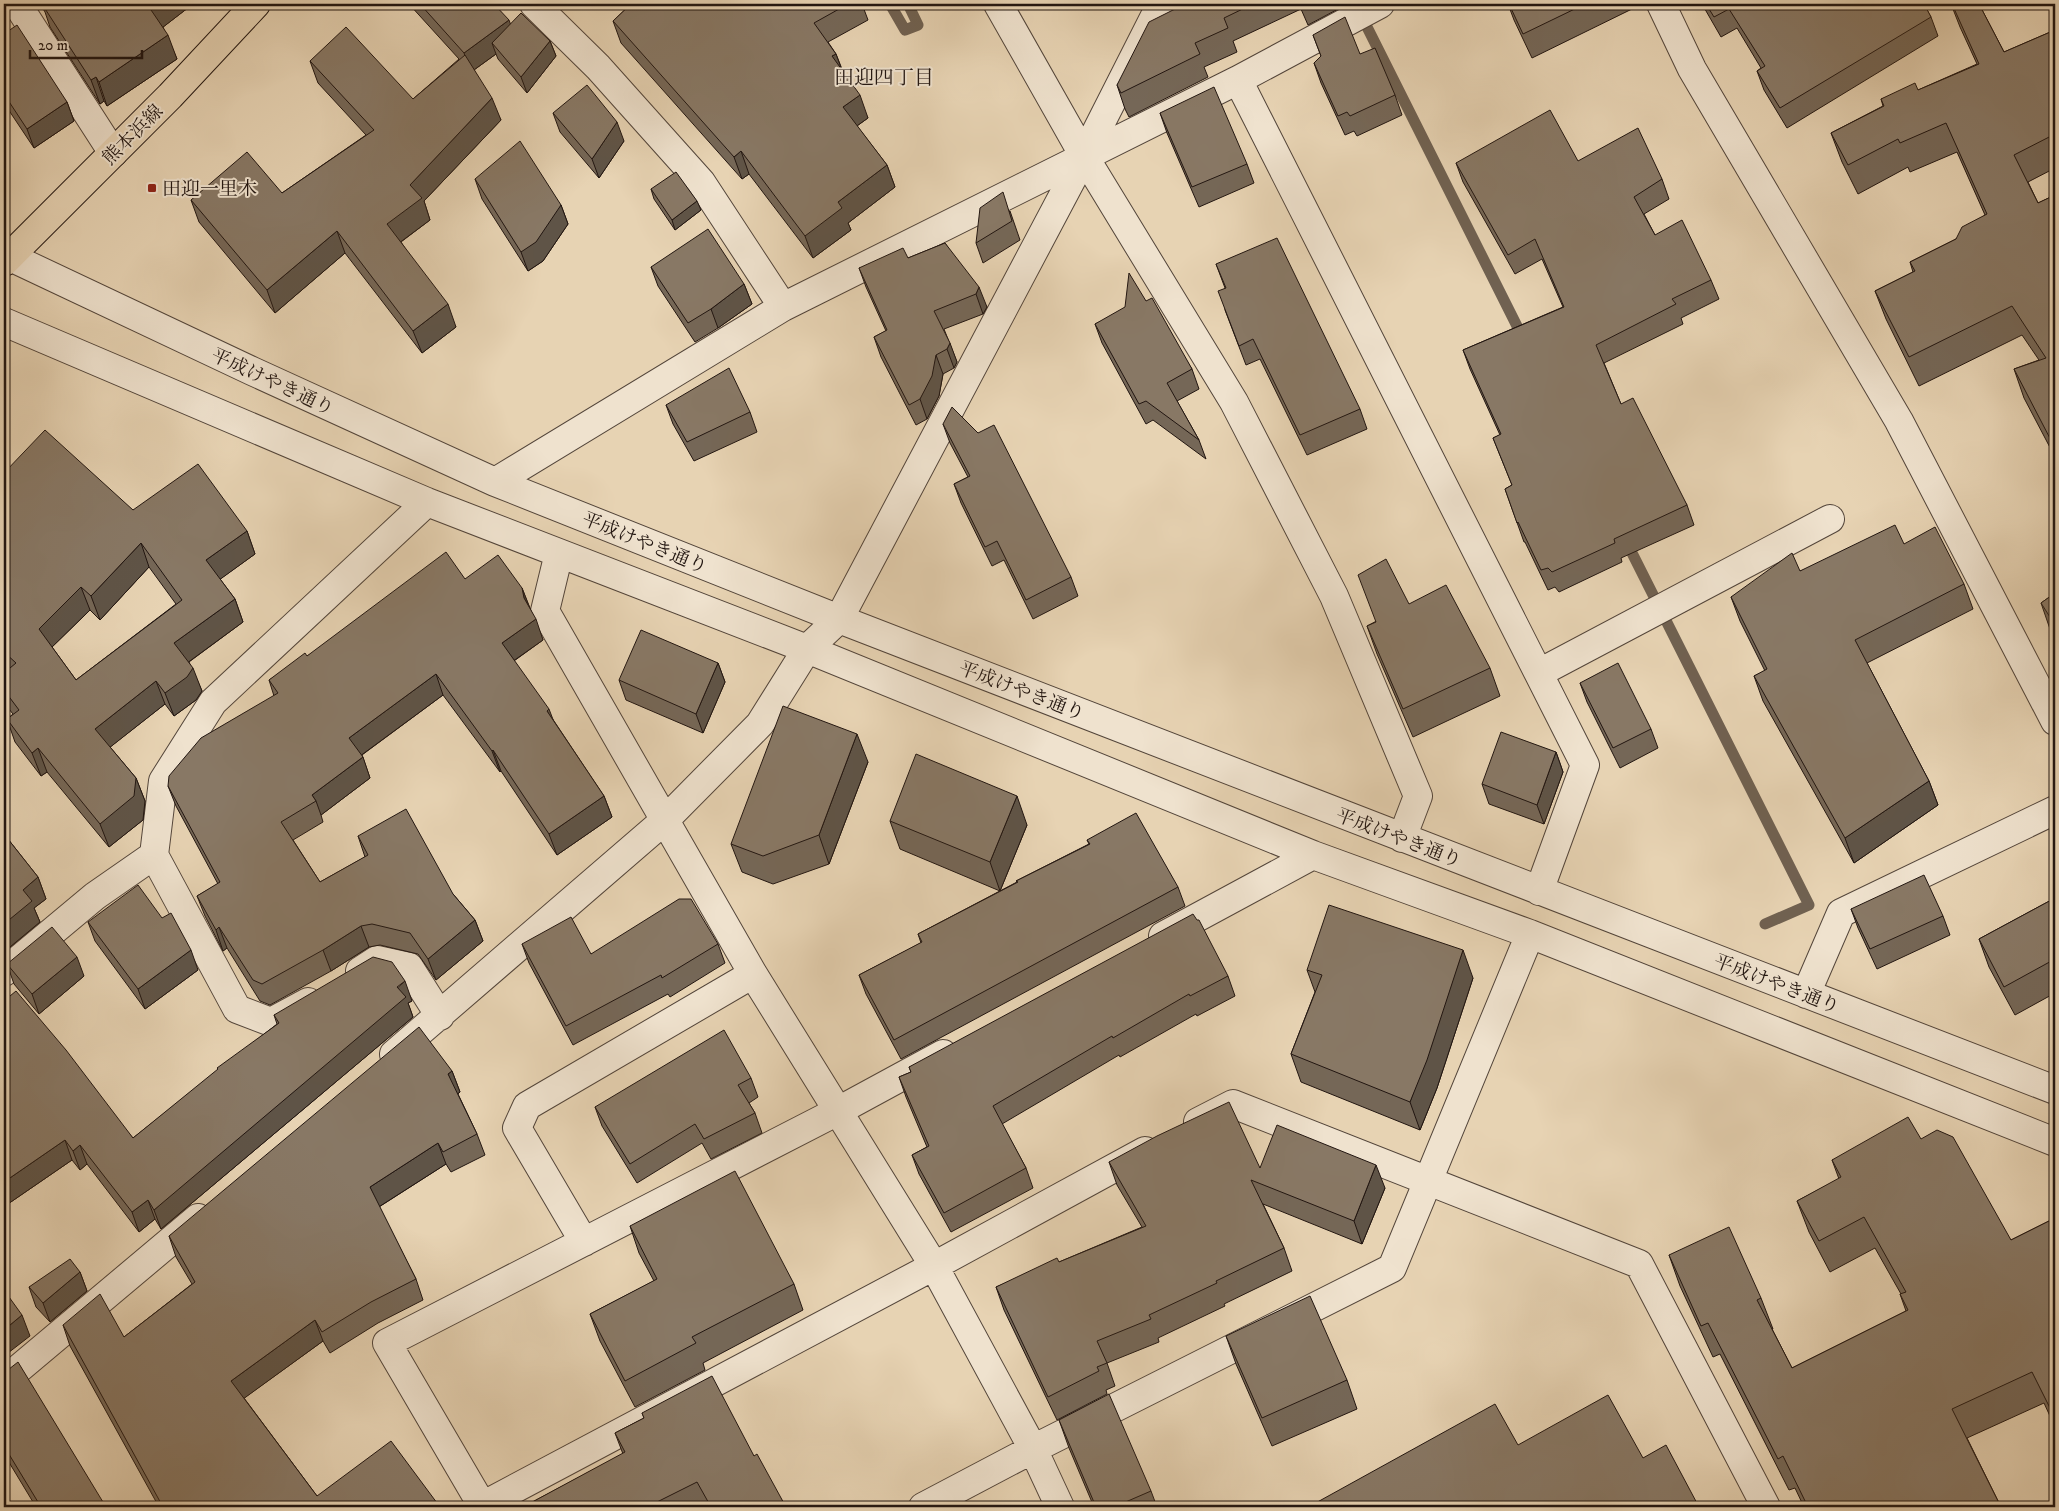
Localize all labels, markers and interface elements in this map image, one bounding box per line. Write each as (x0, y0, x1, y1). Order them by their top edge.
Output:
scale bar (30, 28, 142, 60)
text: 20 m (38, 36, 68, 55)
district label: 田迎四丁目 (834, 66, 934, 91)
street label: 熊本浜線 (98, 100, 168, 170)
place label: 田迎一里木 (162, 178, 257, 201)
marker: 田迎一里木 (146, 182, 158, 194)
street label: 平成けやき通り (207, 344, 338, 421)
street label: 平成けやき通り (578, 508, 710, 579)
street label: 平成けやき通り (955, 657, 1088, 726)
street label: 平成けやき通り (1332, 804, 1465, 873)
street label: 平成けやき通り (1710, 950, 1843, 1019)

